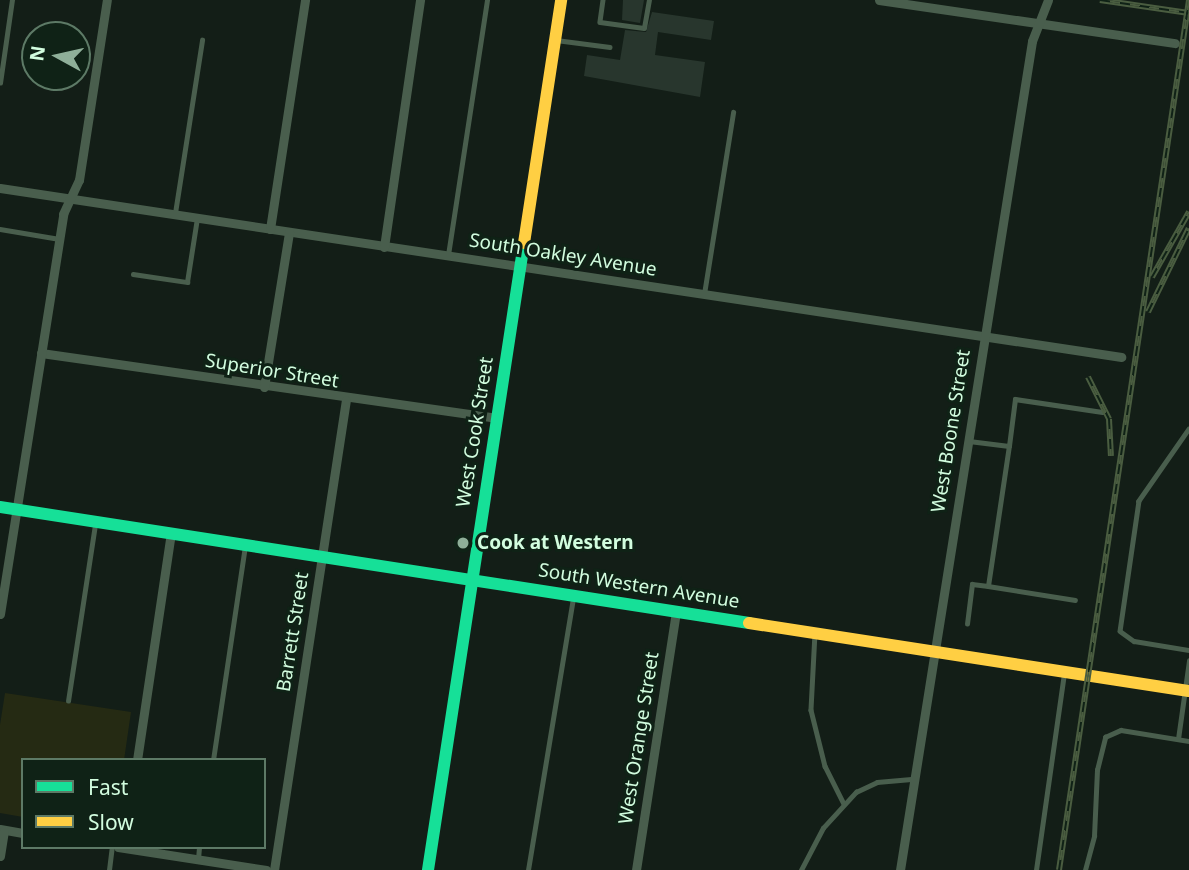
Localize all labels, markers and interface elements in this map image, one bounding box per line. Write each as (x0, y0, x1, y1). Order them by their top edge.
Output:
north arrow (21, 21, 91, 91)
text: N (23, 44, 51, 63)
street label: South Oakley Avenue (468, 229, 658, 281)
street label: West Boone Street (927, 348, 975, 514)
street label: Superior Street (204, 349, 340, 393)
street label: West Cook Street (452, 355, 498, 509)
place label: Cook at Western (477, 532, 634, 554)
marker: Cook at Western (455, 535, 471, 551)
street label: South Western Avenue (537, 559, 741, 613)
street label: Barrett Street (272, 571, 314, 693)
street label: West Orange Street (614, 650, 664, 826)
legend (21, 758, 266, 849)
text: Fast (88, 773, 128, 801)
text: Slow (88, 808, 134, 836)

